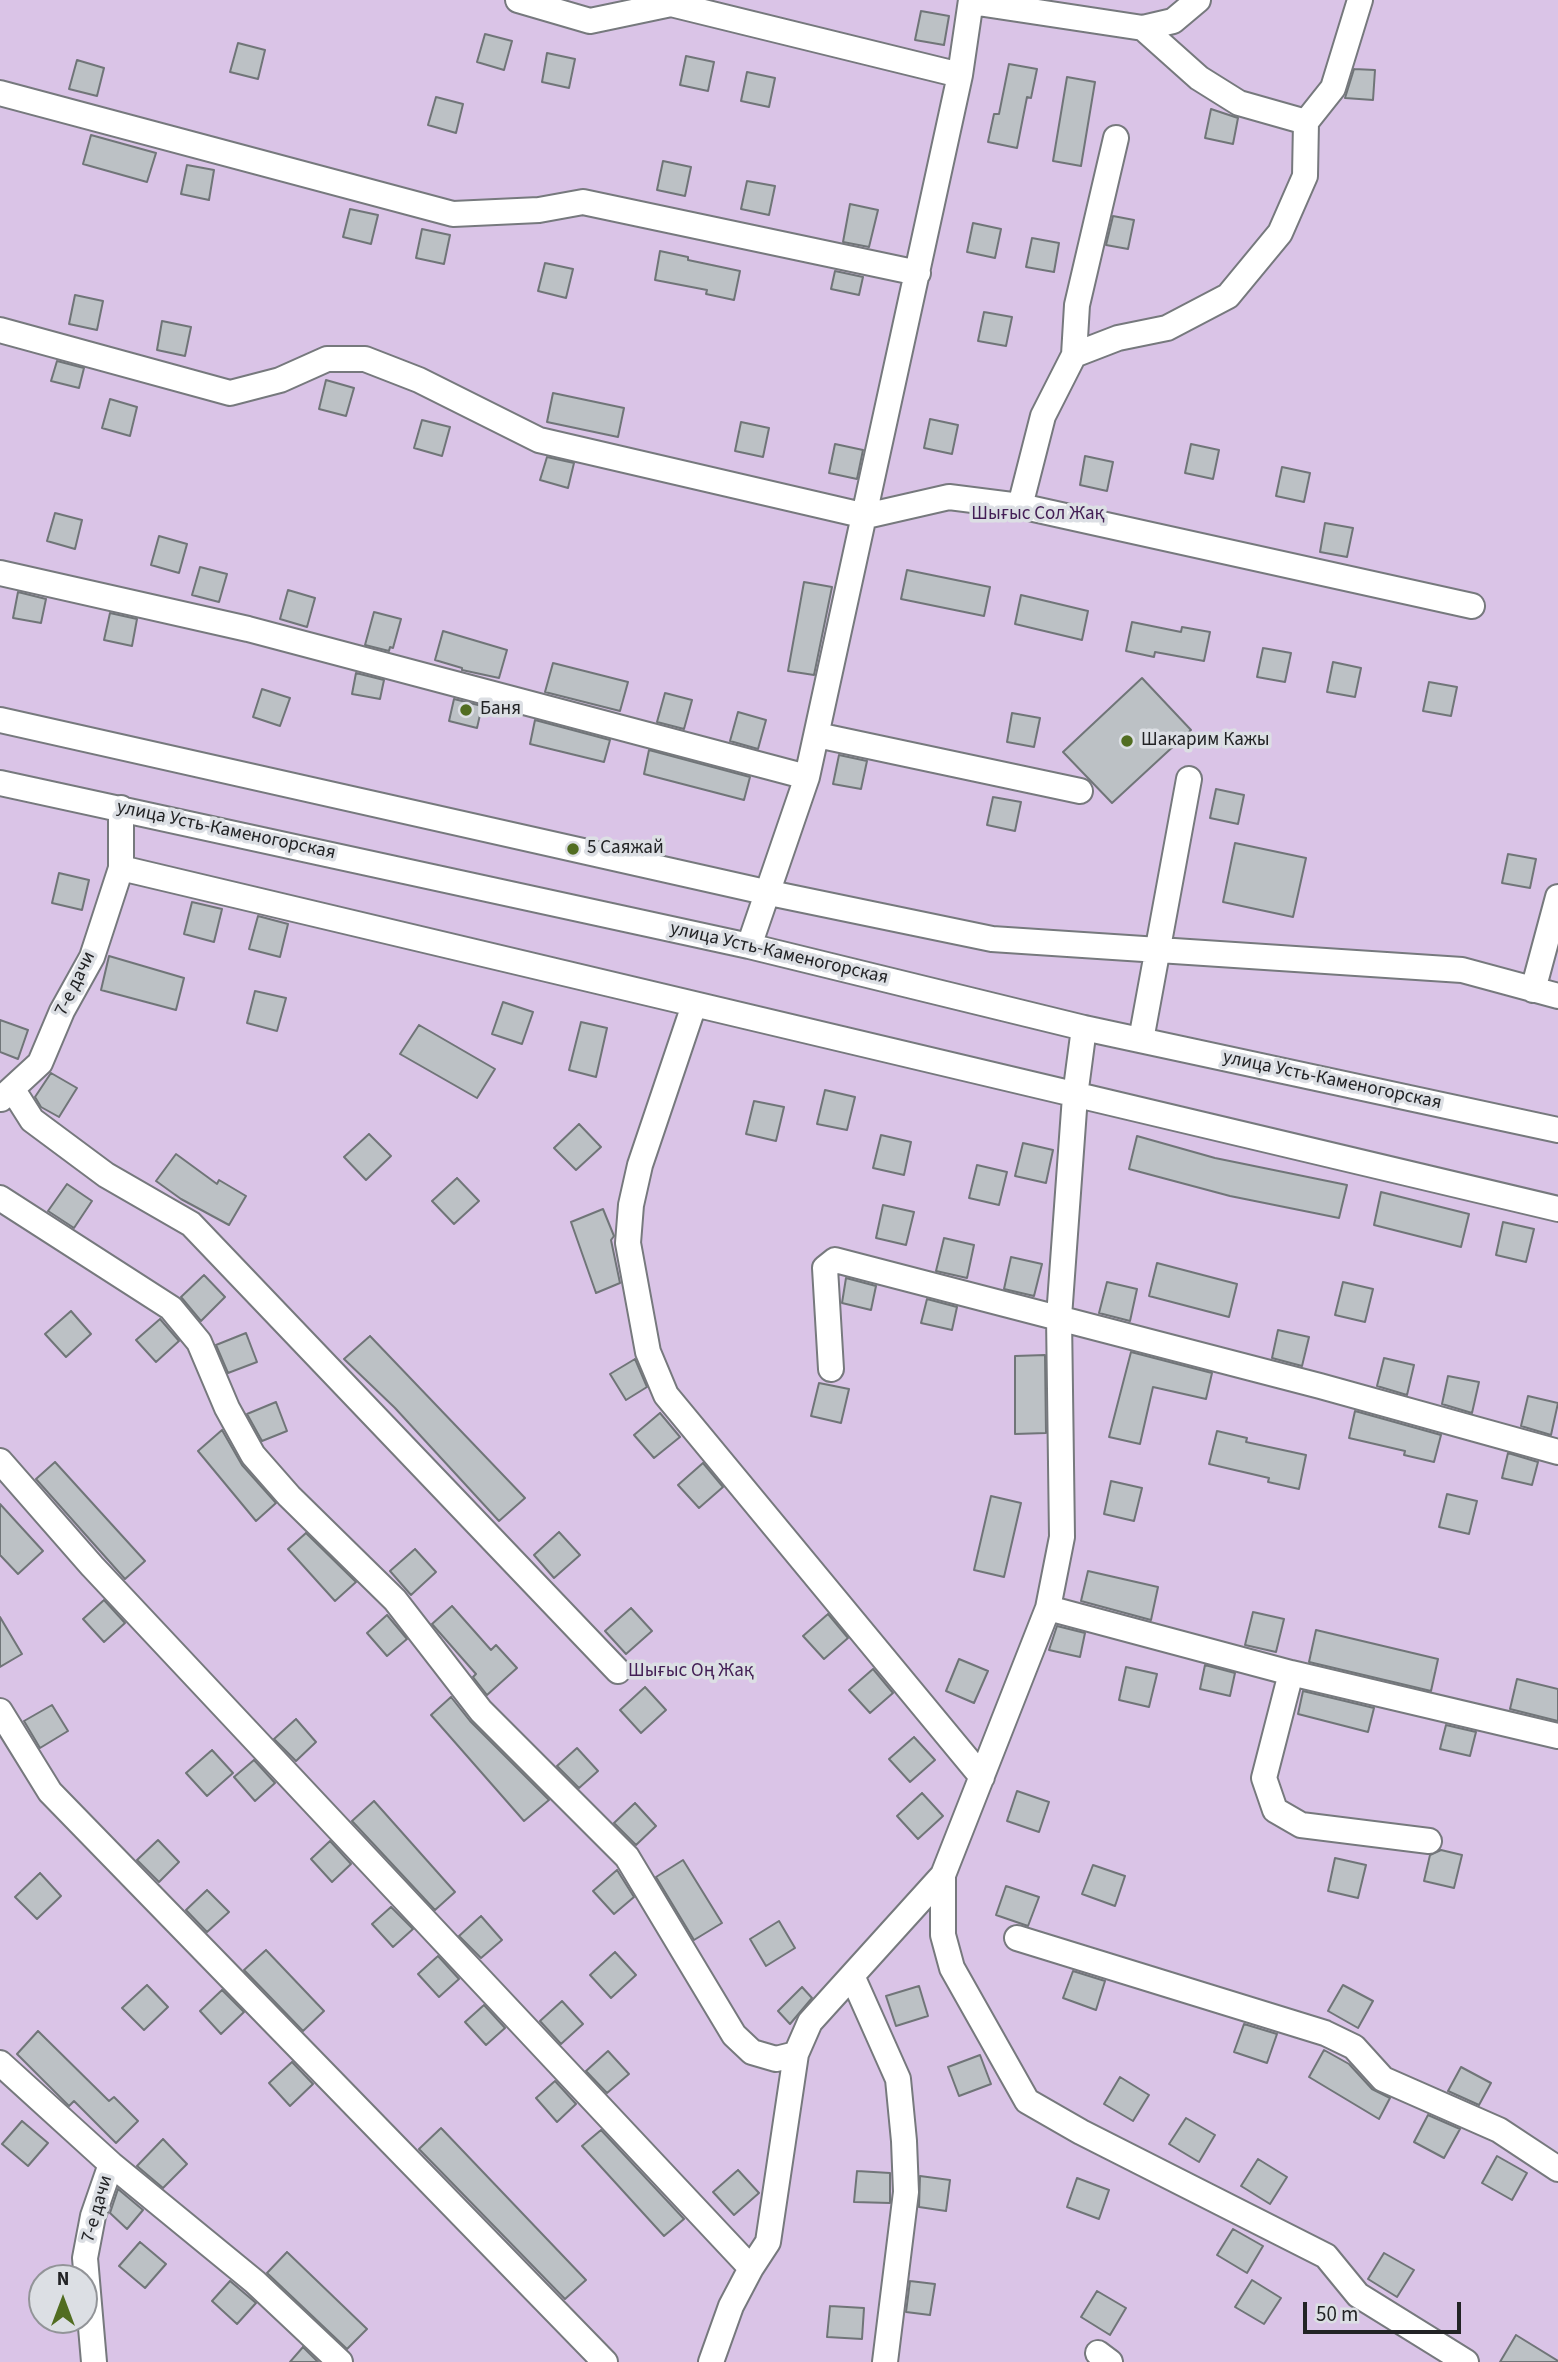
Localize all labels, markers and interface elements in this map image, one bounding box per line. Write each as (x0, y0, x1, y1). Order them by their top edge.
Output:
park label: Шығыс Сол Жақ (971, 504, 1105, 526)
place label: Баня (480, 699, 521, 721)
marker: Баня (458, 702, 474, 718)
place label: Шакарим Кажы (1141, 730, 1270, 752)
marker: Шакарим Кажы (1119, 733, 1135, 749)
street label: улица Усть-Каменогорская (114, 797, 338, 865)
place label: 5 Саяжай (587, 838, 664, 860)
marker: 5 Саяжай (565, 841, 581, 857)
street label: улица Усть-Каменогорская (668, 918, 890, 990)
street label: 7-е дачи (51, 948, 101, 1020)
street label: улица Усть-Каменогорская (1220, 1047, 1444, 1115)
park label: Шығыс Оң Жақ (628, 1661, 754, 1683)
street label: 7-е дачи (78, 2173, 118, 2245)
north arrow (28, 2264, 98, 2334)
text: N (57, 2266, 69, 2293)
scale bar (1306, 2288, 1464, 2332)
text: 50 m (1316, 2299, 1358, 2329)

